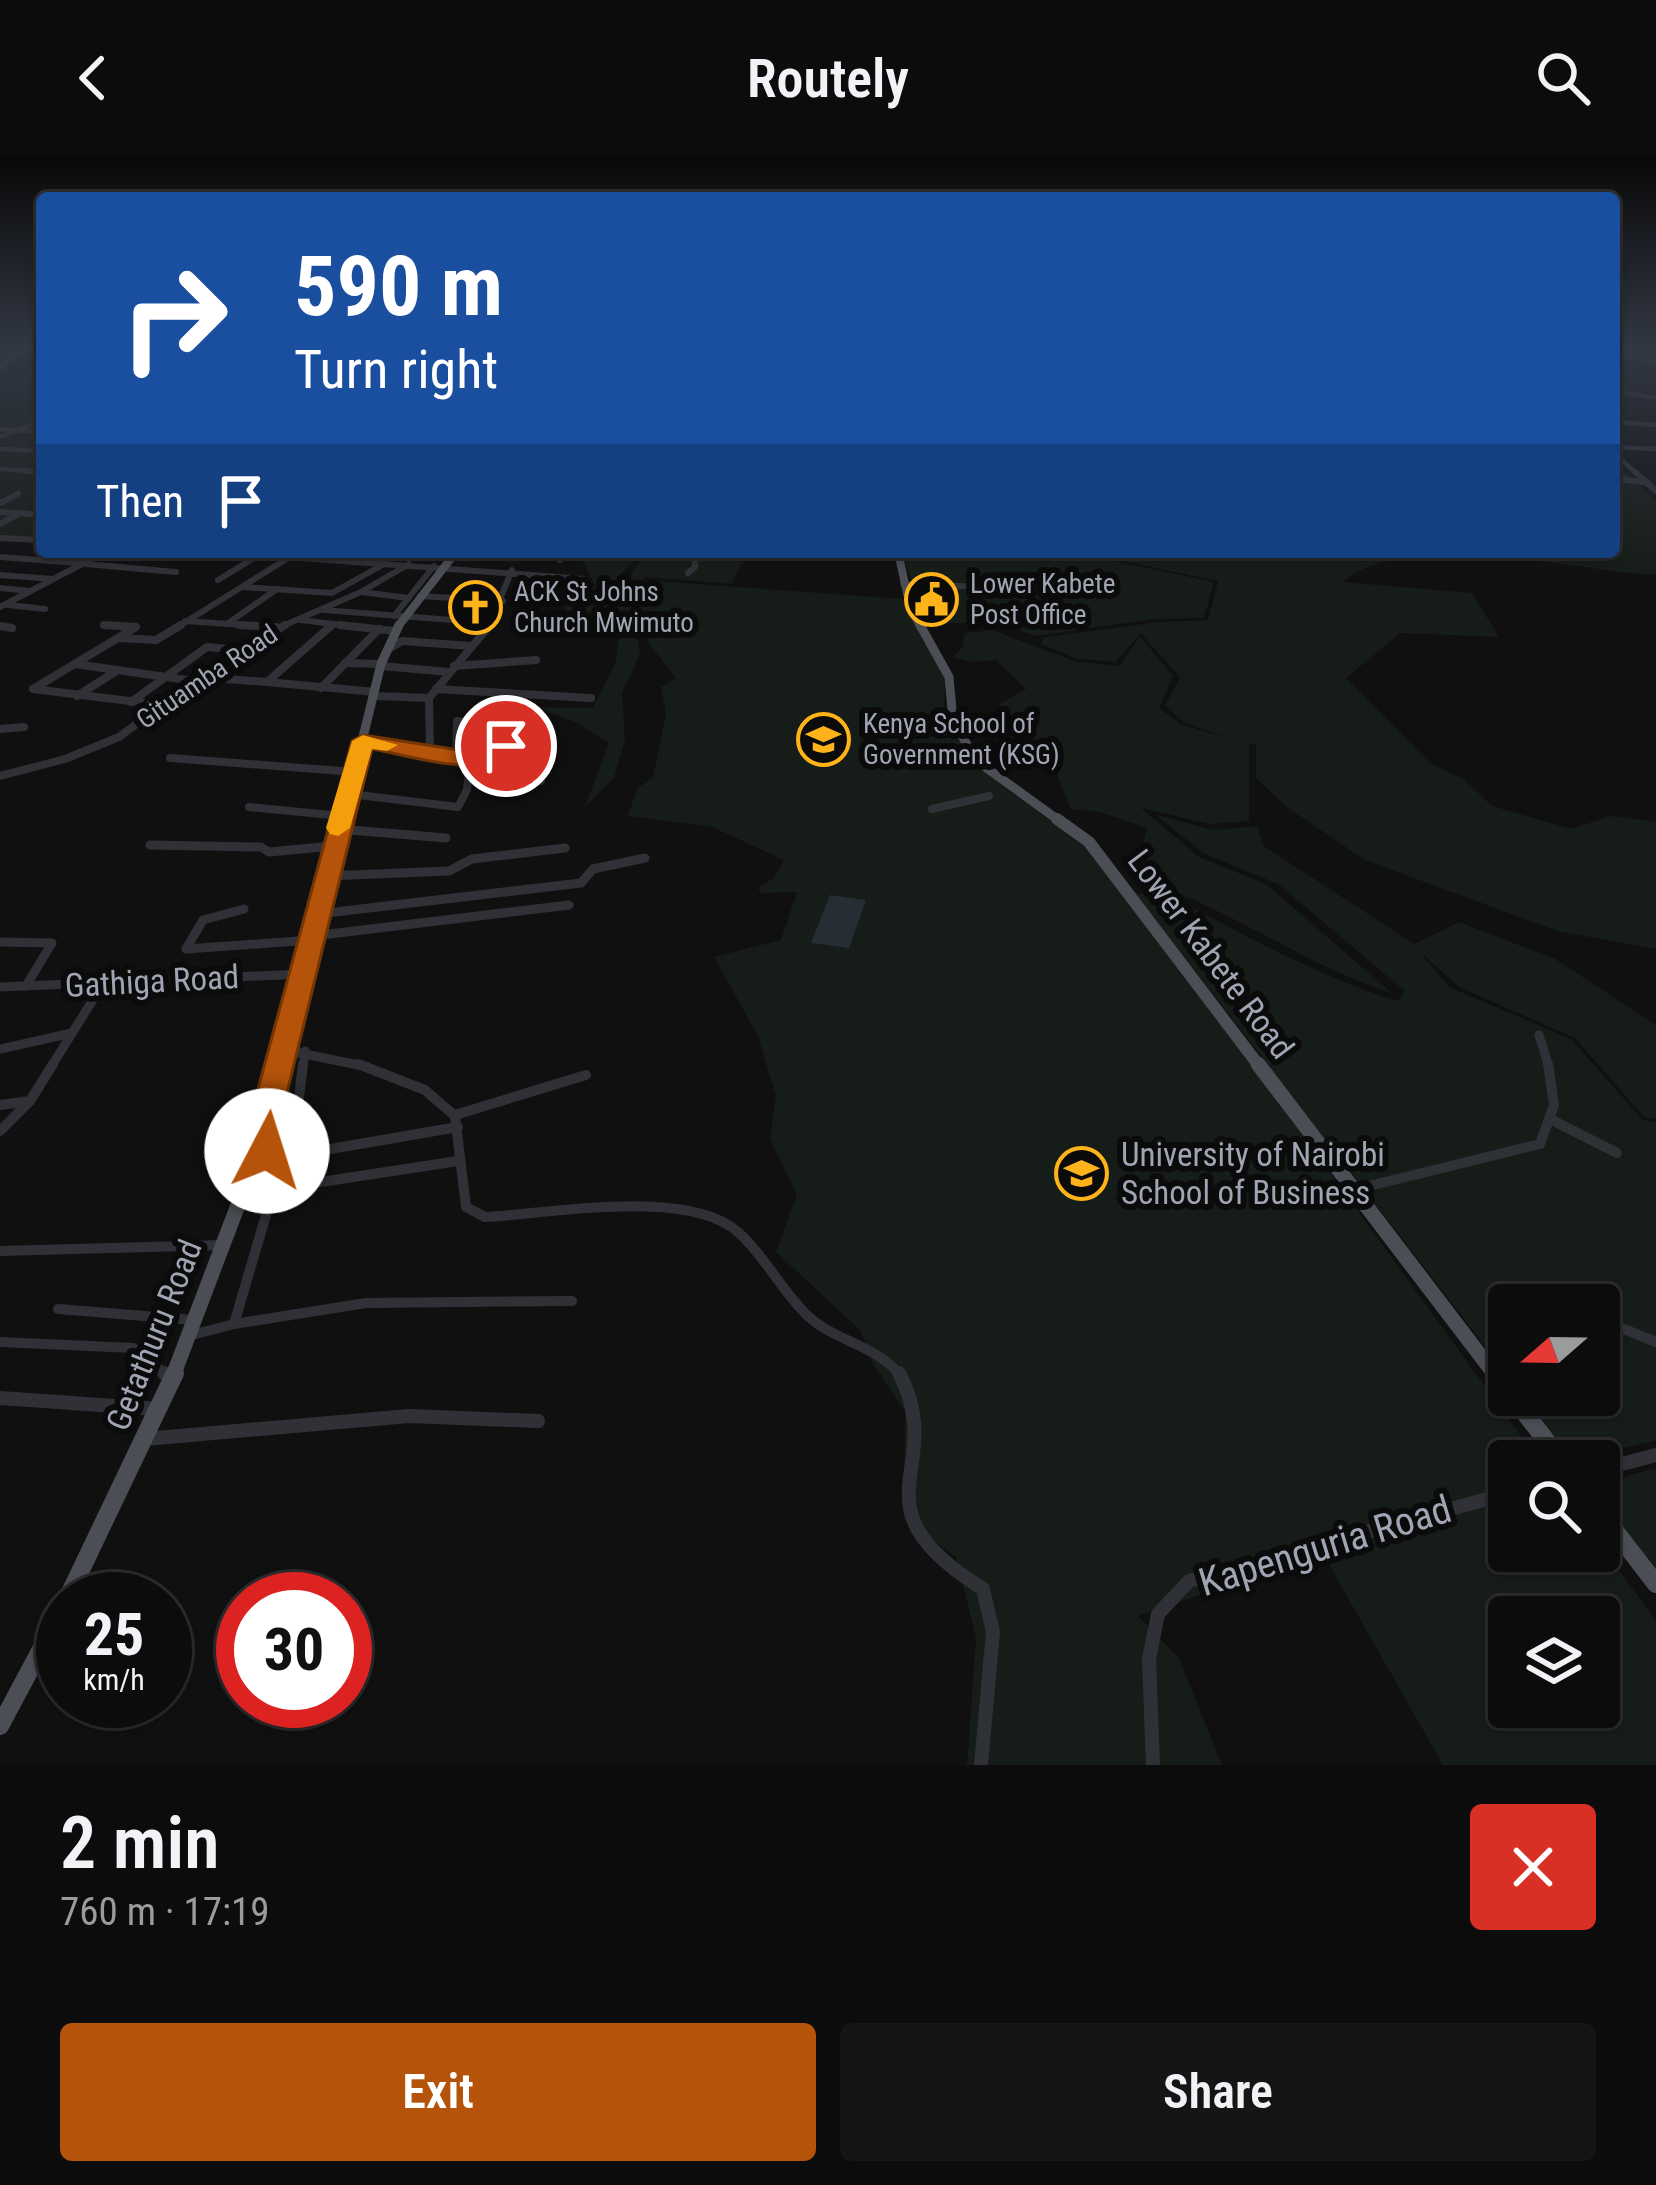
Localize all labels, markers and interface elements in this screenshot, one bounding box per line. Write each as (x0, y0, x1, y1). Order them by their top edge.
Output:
icon: back (60, 45, 126, 111)
icon: search (1530, 45, 1596, 111)
text: Routely (747, 47, 909, 110)
text: 590 m (294, 237, 503, 336)
icon: right (96, 240, 252, 396)
text: Turn right (294, 338, 498, 401)
icon: arrive (208, 468, 274, 534)
text: Then (96, 475, 184, 528)
place label: Lower Kabete Post Office (970, 568, 1115, 631)
public building icon: Lower Kabete Post Office (903, 572, 959, 628)
place label: ACK St Johns Church Mwimuto (514, 576, 694, 639)
church icon: ACK St Johns Church Mwimuto (447, 580, 503, 636)
street label: Gituamba Road (130, 618, 284, 736)
pin (455, 695, 557, 797)
place label: Kenya School of Government (KSG) (863, 708, 1060, 771)
school or university icon: Kenya School of Government (KSG) (796, 712, 852, 768)
icon: arrive (473, 713, 539, 779)
street label: Lower Kabete Road (1120, 842, 1302, 1066)
street label: Gathiga Road (64, 957, 240, 1005)
position arrow (204, 1088, 330, 1214)
place label: University of Nairobi School of Business (1121, 1135, 1385, 1212)
school or university icon: University of Nairobi School of Business (1054, 1145, 1110, 1201)
street label: Getathuru Road (98, 1234, 210, 1436)
north arrow (1488, 1284, 1620, 1416)
map controls (1488, 1284, 1620, 1728)
button: search (1488, 1440, 1620, 1572)
street label: Kapenguria Road (1193, 1486, 1457, 1606)
speed limit sign: 30 (216, 1572, 372, 1728)
button: layers (1488, 1596, 1620, 1728)
text: 25 (84, 1599, 144, 1670)
text: km/h (83, 1662, 145, 1697)
text: 2 min (60, 1801, 219, 1886)
button: close (1470, 1804, 1596, 1930)
text: 760 m · 17:19 (60, 1889, 270, 1935)
button: Exit (60, 2023, 816, 2161)
button: Share (840, 2023, 1596, 2161)

